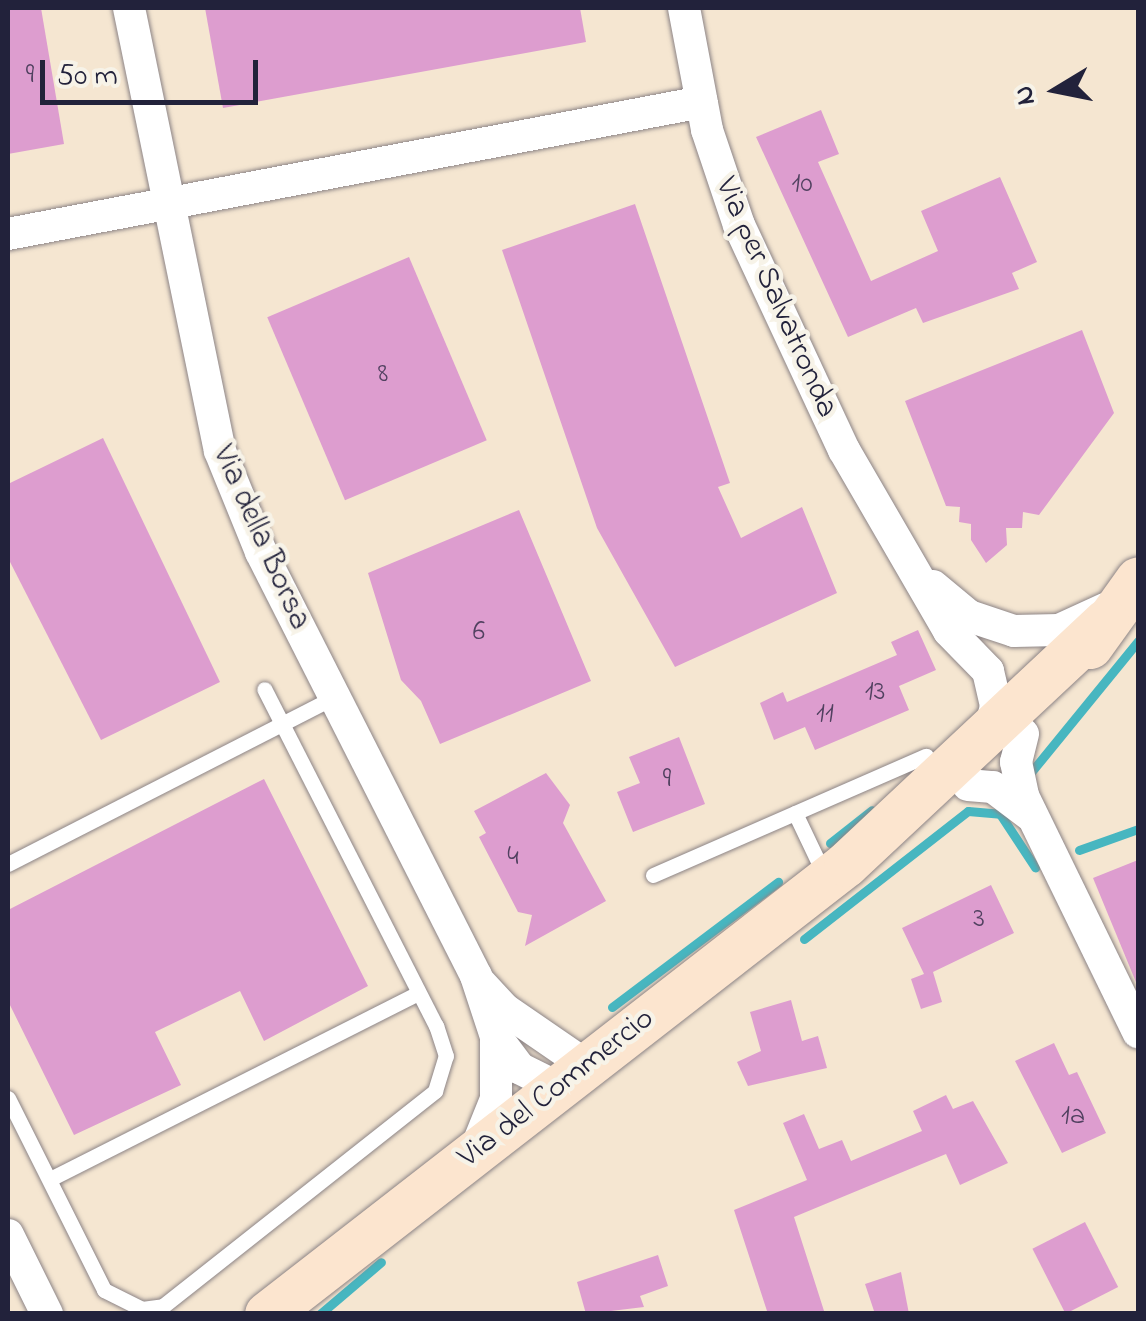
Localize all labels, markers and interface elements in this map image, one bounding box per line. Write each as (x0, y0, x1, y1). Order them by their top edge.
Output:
scale bar (45, 40, 262, 102)
north arrow (1006, 40, 1106, 140)
text: 50 m (57, 55, 118, 99)
house number: 9 (26, 59, 34, 93)
text: N (1004, 82, 1048, 108)
house number: 10 (792, 168, 812, 202)
street label: Via per Salvatronda (705, 172, 845, 424)
house number: 8 (378, 358, 388, 392)
street label: Via della Borsa (202, 440, 318, 636)
house number: 6 (473, 616, 485, 650)
house number: 13 (865, 676, 885, 710)
house number: 11 (816, 698, 834, 732)
house number: 9 (663, 763, 671, 797)
house number: 4 (507, 841, 519, 875)
house number: 3 (973, 903, 985, 937)
street label: Via del Commercio (451, 1001, 663, 1177)
house number: 1a (1061, 1100, 1085, 1134)

